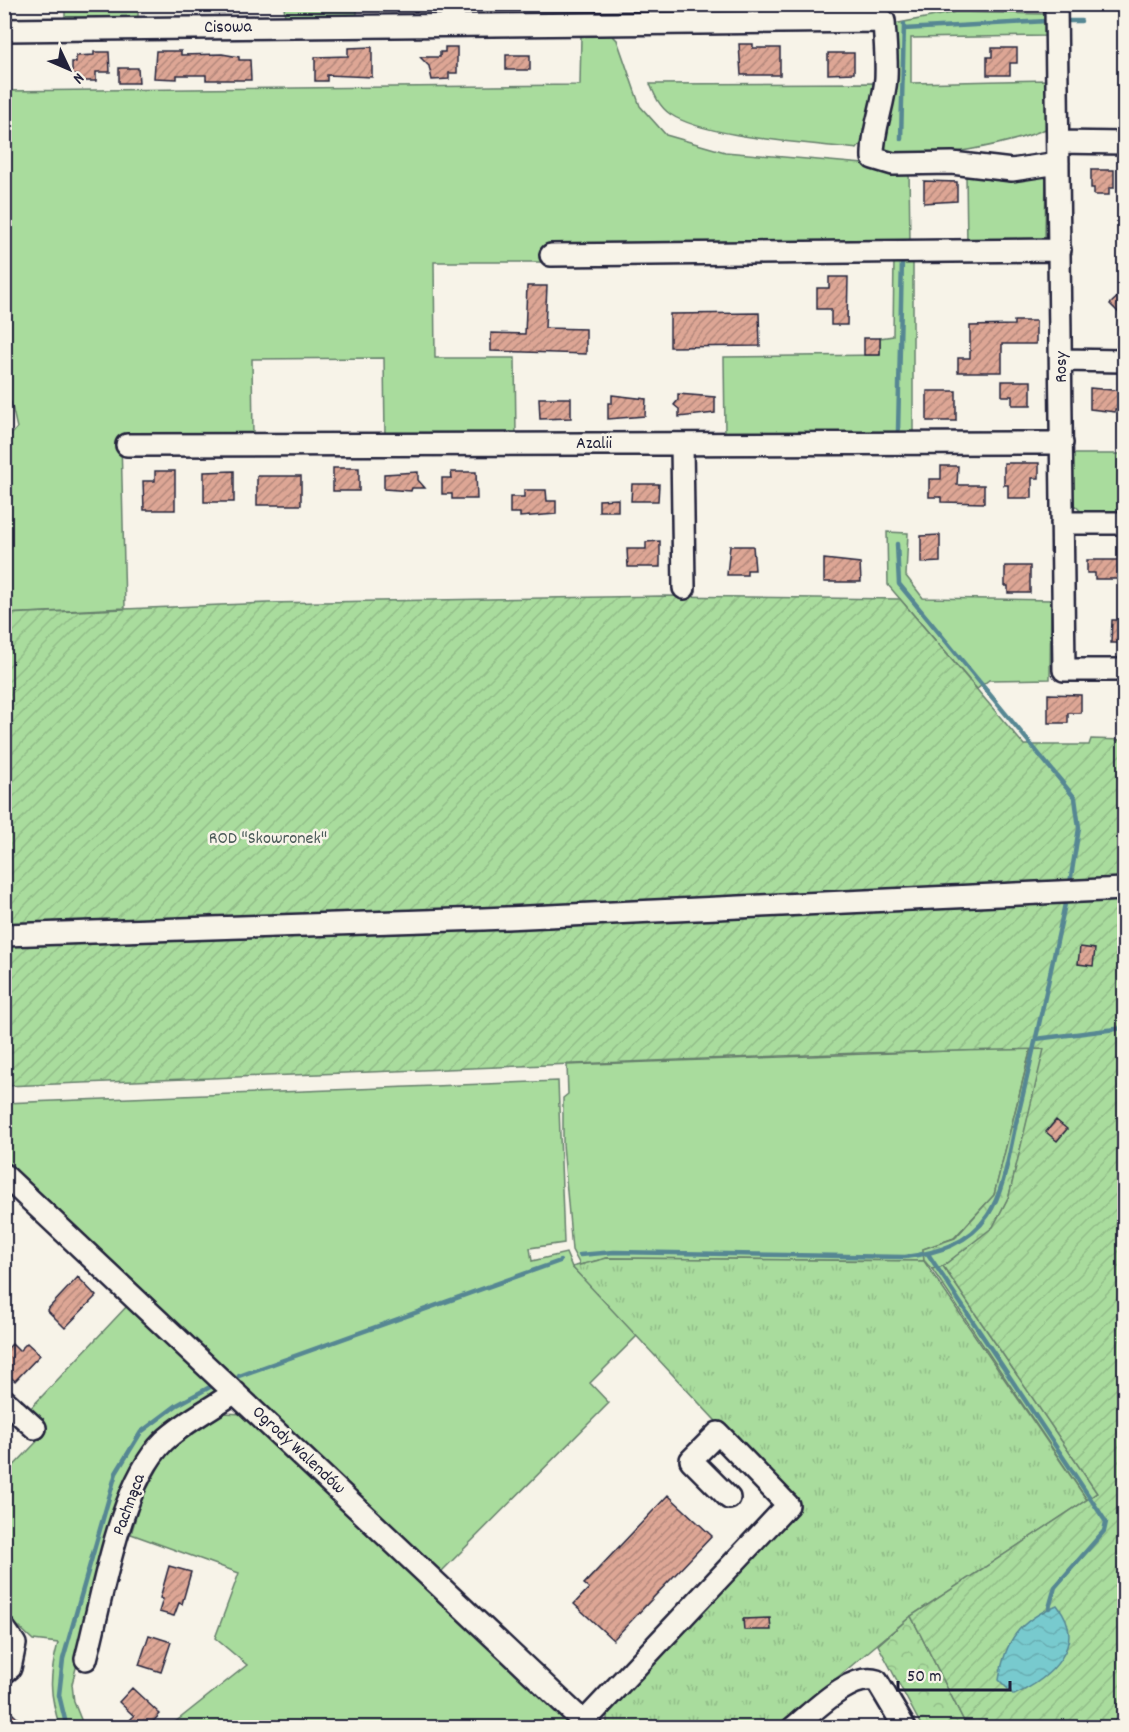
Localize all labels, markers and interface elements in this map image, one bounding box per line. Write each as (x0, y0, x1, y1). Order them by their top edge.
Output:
street label: Cisowa (204, 15, 253, 41)
north arrow (39, 39, 99, 99)
text: N (67, 67, 89, 89)
street label: Rosy (1050, 350, 1075, 383)
street label: Azalii (576, 432, 612, 457)
park label: ROD "Skowronek" (209, 827, 327, 852)
street label: Ogrody Walendów (246, 1401, 350, 1501)
street label: Pachnąca (107, 1470, 153, 1539)
scale bar (898, 1654, 1010, 1692)
text: 50 m (907, 1665, 942, 1690)

